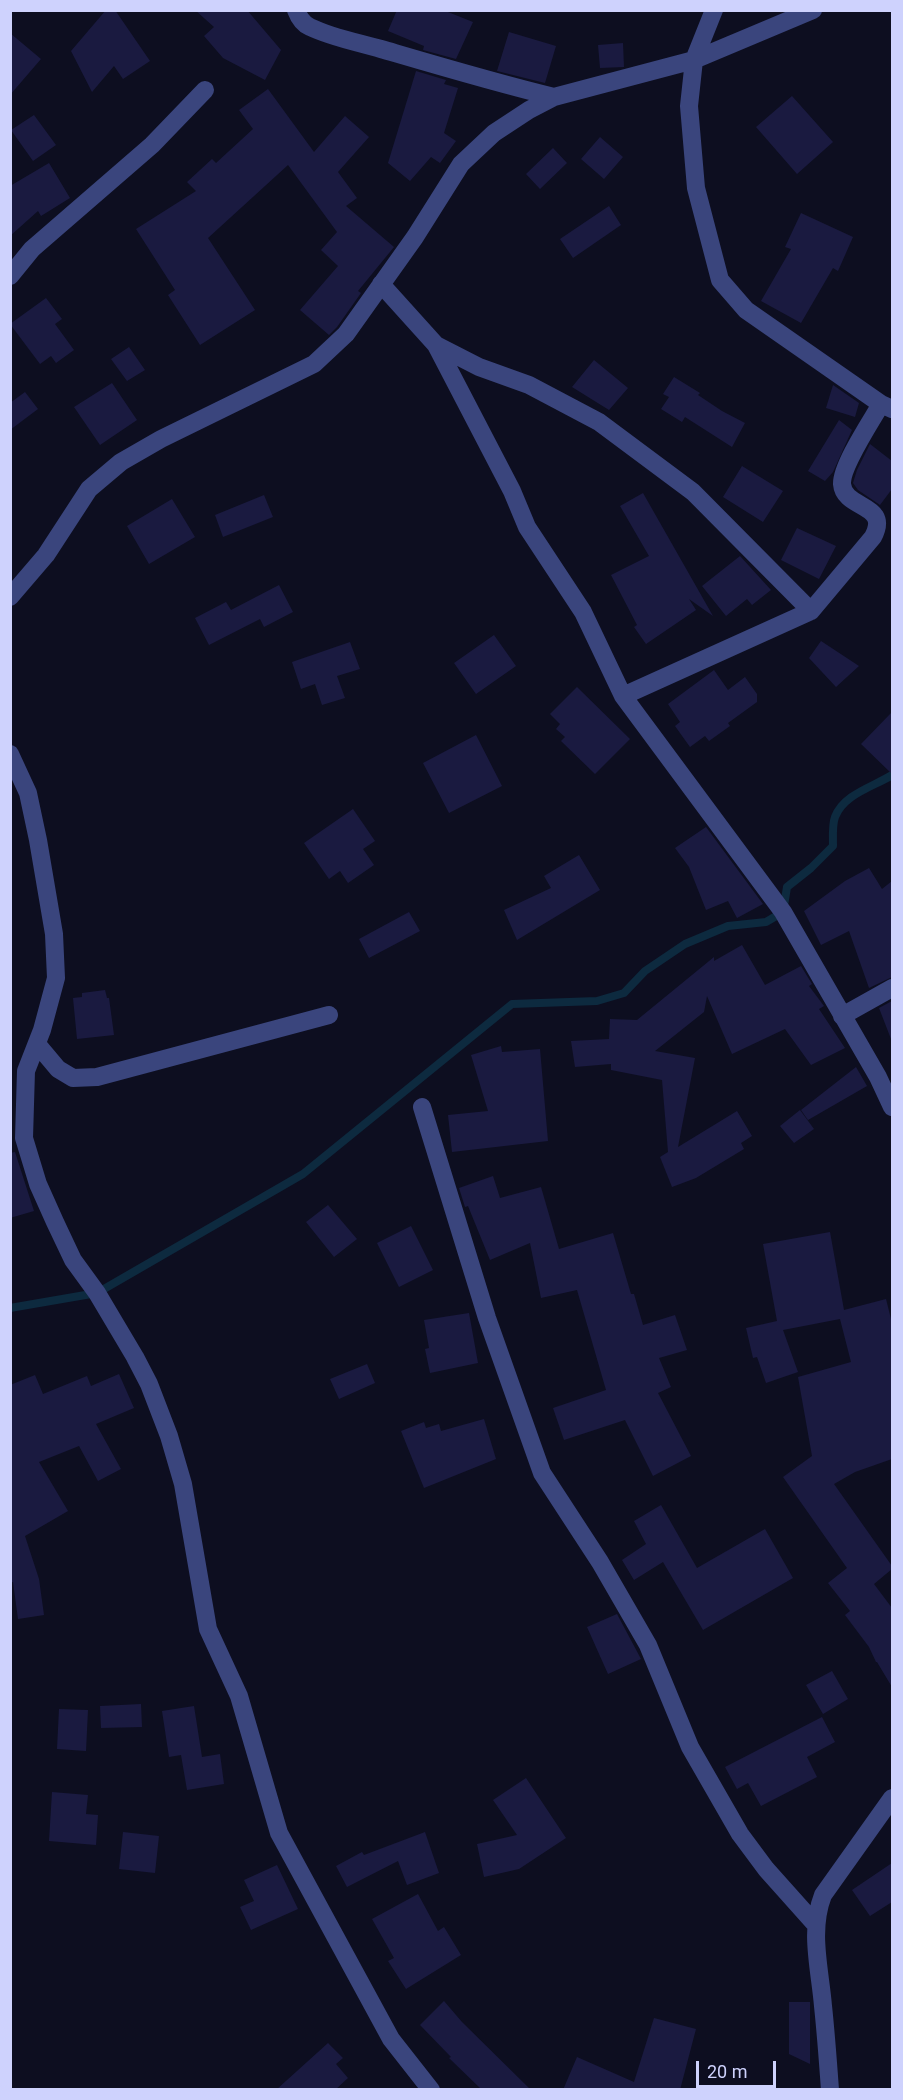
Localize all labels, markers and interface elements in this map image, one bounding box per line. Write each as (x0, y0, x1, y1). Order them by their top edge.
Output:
scale bar (699, 2049, 778, 2087)
text: 20 m (707, 2061, 747, 2082)

